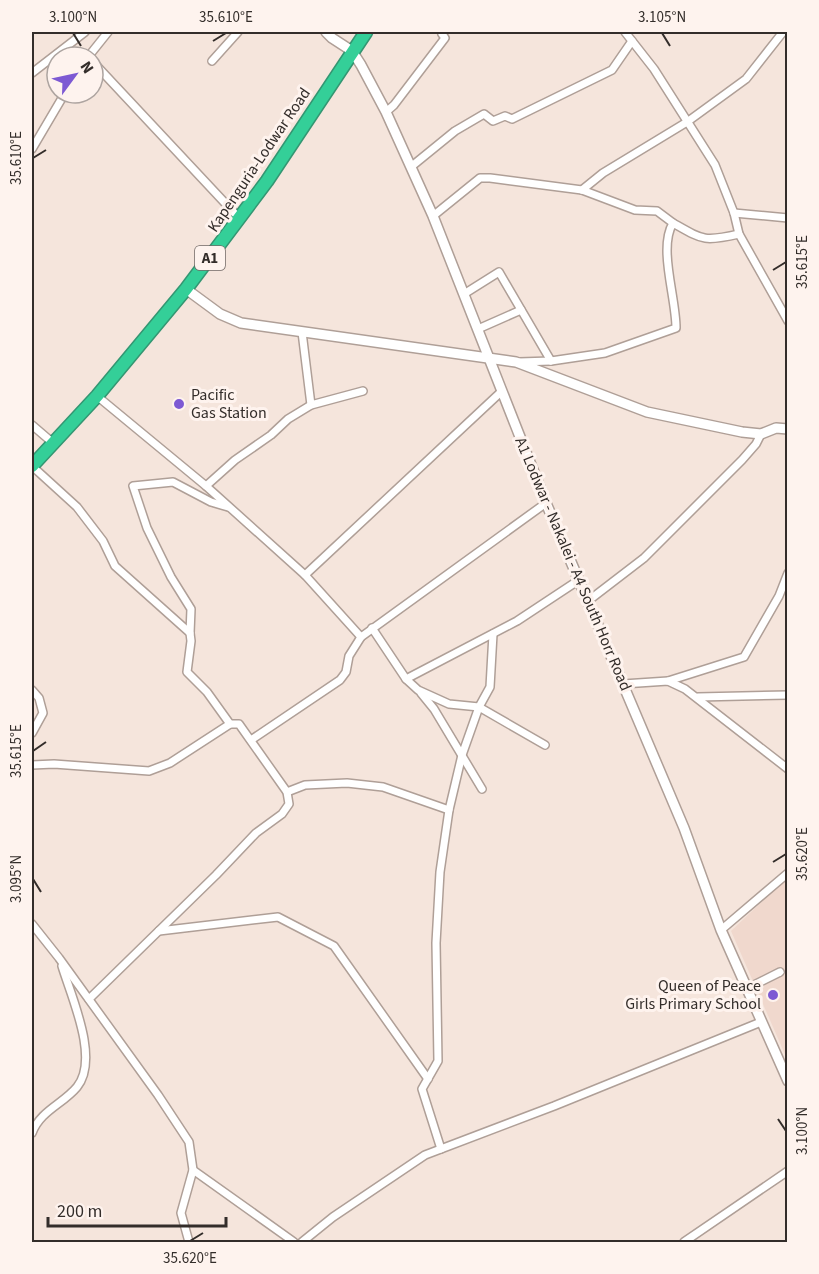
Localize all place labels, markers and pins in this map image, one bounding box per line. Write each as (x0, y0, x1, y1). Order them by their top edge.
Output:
place label: Pacific Gas Station (191, 384, 267, 424)
marker: Pacific Gas Station (172, 397, 186, 411)
place label: Queen of Peace Girls Primary School (625, 975, 761, 1015)
marker: Queen of Peace Girls Primary School (766, 988, 780, 1002)

